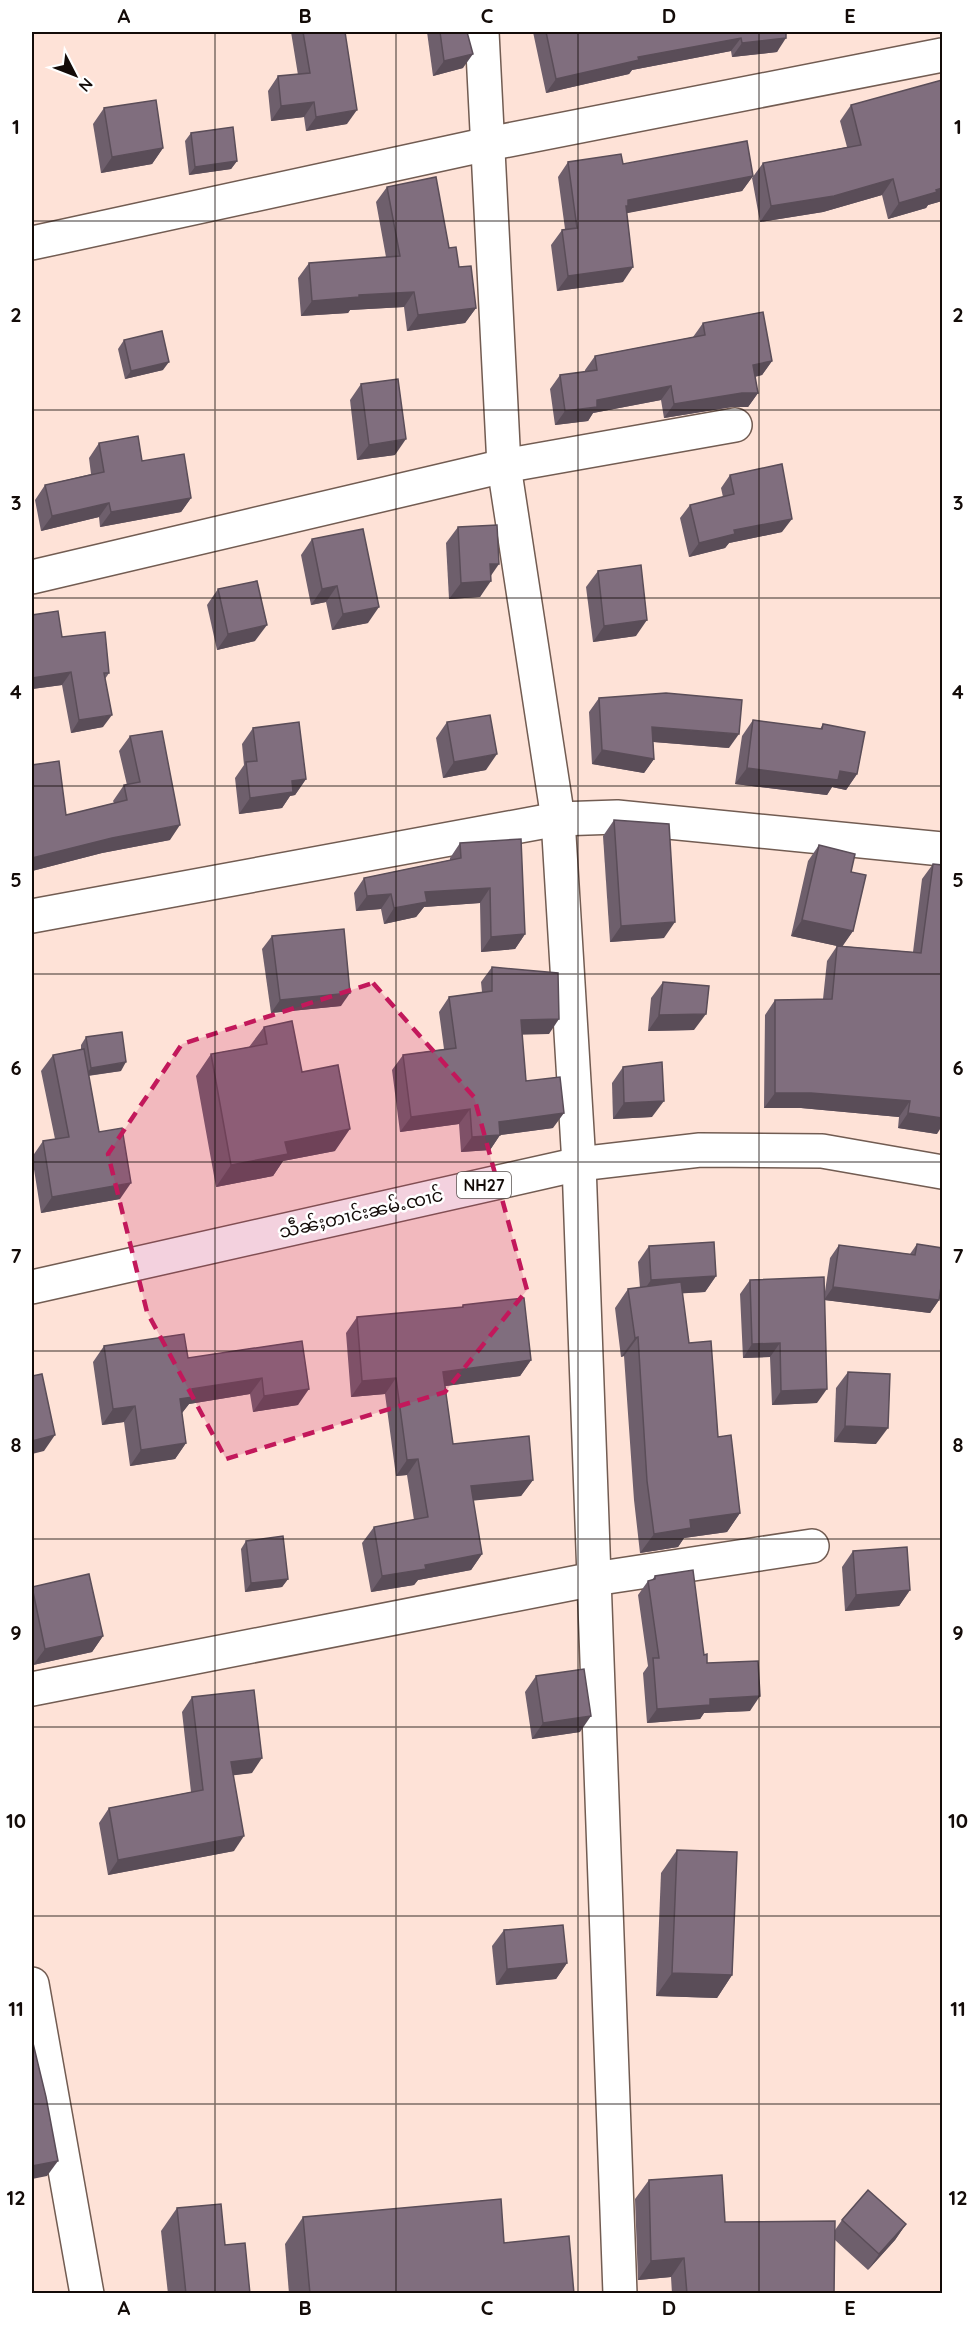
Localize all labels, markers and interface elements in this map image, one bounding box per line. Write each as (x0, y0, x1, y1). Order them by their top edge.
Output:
text: A (118, 3, 131, 28)
text: B (298, 3, 312, 28)
text: C (481, 3, 494, 28)
text: D (662, 3, 676, 28)
text: E (844, 3, 856, 28)
north arrow (45, 45, 105, 105)
text: N (75, 74, 98, 96)
text: 1 (12, 114, 20, 139)
text: 1 (954, 114, 962, 139)
text: 2 (10, 302, 22, 327)
text: 2 (952, 302, 964, 327)
text: 3 (11, 490, 21, 515)
text: 3 (953, 490, 963, 515)
text: 4 (10, 679, 22, 704)
text: 4 (952, 679, 964, 704)
text: 5 (10, 867, 22, 892)
text: 5 (952, 867, 964, 892)
text: 6 (10, 1055, 22, 1080)
text: 6 (952, 1055, 964, 1080)
road number: NH27 (457, 1172, 511, 1198)
street label: သဵၼ်ႈတၢင်းၼမ်ႉၸၢင် (276, 1181, 445, 1243)
text: 7 (11, 1243, 22, 1268)
text: 7 (953, 1243, 964, 1268)
text: 8 (11, 1432, 22, 1457)
text: 8 (953, 1432, 964, 1457)
text: 9 (10, 1620, 22, 1645)
text: 9 (952, 1620, 964, 1645)
text: 10 (6, 1808, 26, 1833)
text: 10 (948, 1808, 968, 1833)
text: 11 (8, 1996, 24, 2021)
text: 11 (950, 1996, 966, 2021)
text: 12 (6, 2185, 26, 2210)
text: 12 (948, 2185, 968, 2210)
text: A (118, 2295, 131, 2320)
text: B (298, 2295, 312, 2320)
text: C (481, 2295, 494, 2320)
text: D (662, 2295, 676, 2320)
text: E (844, 2295, 856, 2320)

